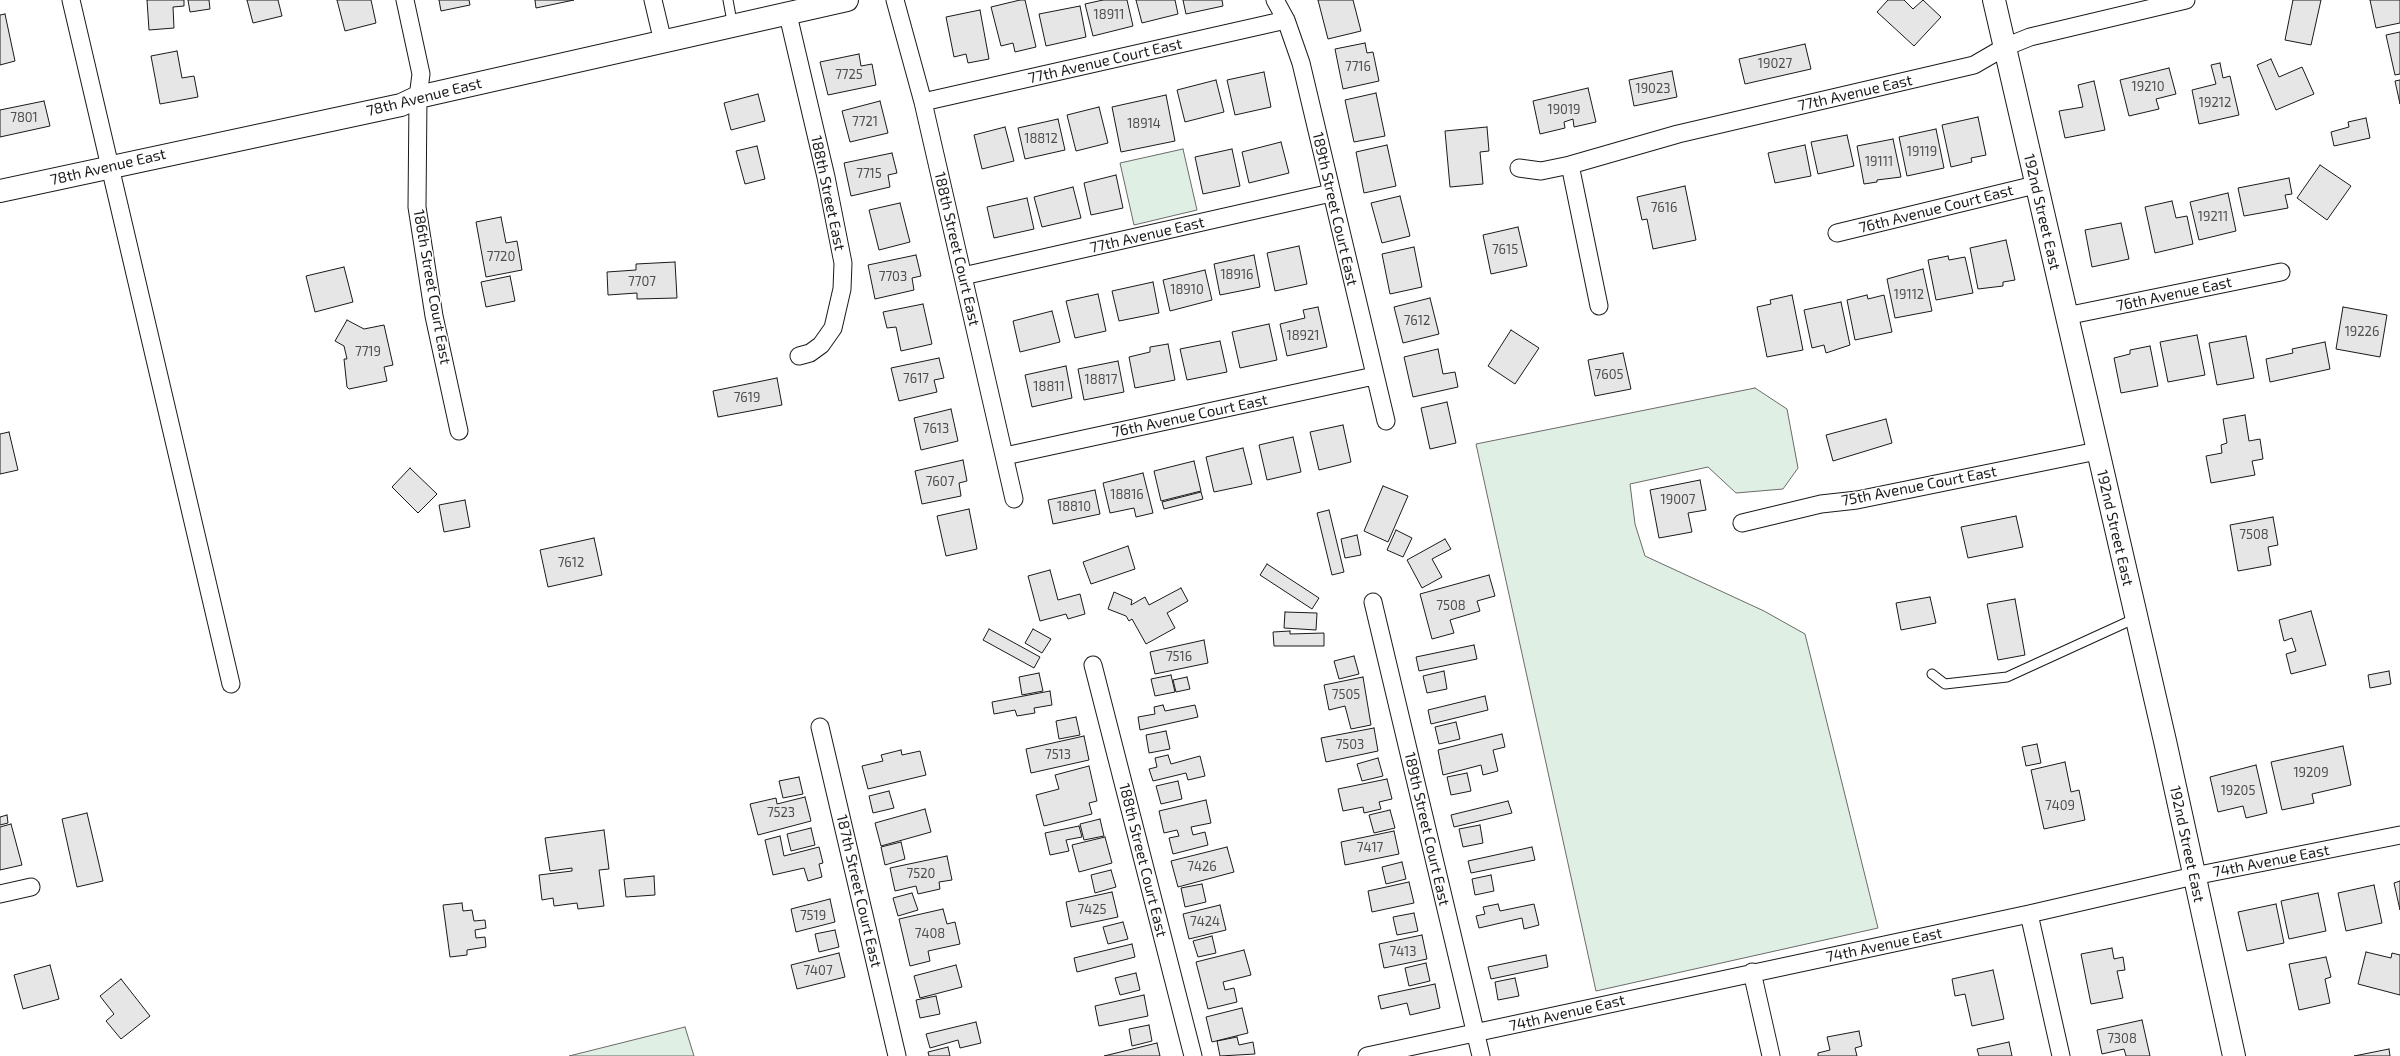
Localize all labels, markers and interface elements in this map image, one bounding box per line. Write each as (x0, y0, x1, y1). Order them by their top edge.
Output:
house number: 18911 (1094, 7, 1124, 23)
street label: 77th Avenue Court East (1026, 35, 1184, 87)
house number: 19027 (1758, 56, 1792, 72)
house number: 7716 (1345, 59, 1371, 75)
house number: 7725 (835, 67, 863, 83)
street label: 77th Avenue East (1796, 71, 1914, 115)
street label: 78th Avenue East (365, 74, 483, 120)
house number: 19210 (2132, 79, 2164, 95)
house number: 19023 (1636, 81, 1670, 97)
house number: 19212 (2199, 95, 2231, 111)
house number: 19019 (1547, 102, 1581, 118)
house number: 7801 (10, 110, 38, 126)
house number: 7721 (852, 114, 878, 130)
house number: 18914 (1127, 116, 1161, 132)
street label: 189th Street Court East (1309, 130, 1361, 288)
house number: 18812 (1024, 131, 1058, 147)
street label: 188th Street East (807, 134, 849, 252)
house number: 19119 (1907, 144, 1937, 160)
street label: 78th Avenue East (48, 145, 168, 189)
street label: 192nd Street East (2020, 152, 2064, 272)
house number: 19111 (1865, 154, 1893, 170)
house number: 7715 (856, 166, 882, 182)
street label: 188th Street Court East (930, 170, 984, 328)
street label: 76th Avenue Court East (1857, 181, 2015, 237)
house number: 7616 (1651, 200, 1677, 216)
street label: 186th Street Court East (409, 208, 455, 366)
house number: 19211 (2198, 209, 2228, 225)
street label: 77th Avenue East (1088, 213, 1206, 257)
house number: 7615 (1492, 242, 1518, 258)
house number: 7720 (487, 249, 515, 265)
house number: 18916 (1220, 267, 1254, 283)
house number: 7703 (879, 269, 907, 285)
street label: 76th Avenue East (2115, 273, 2233, 315)
house number: 7707 (628, 274, 656, 290)
house number: 18910 (1170, 282, 1204, 298)
house number: 19112 (1894, 287, 1924, 303)
house number: 7612 (1404, 313, 1430, 329)
house number: 19226 (2345, 324, 2379, 340)
house number: 18921 (1287, 328, 1319, 344)
house number: 7719 (355, 344, 381, 360)
house number: 7605 (1595, 367, 1623, 383)
house number: 7617 (903, 371, 929, 387)
house number: 18817 (1085, 372, 1117, 388)
house number: 18811 (1033, 379, 1065, 395)
house number: 7619 (734, 390, 760, 406)
street label: 76th Avenue Court East (1111, 391, 1269, 441)
house number: 7613 (923, 421, 949, 437)
street label: 75th Avenue Court East (1840, 462, 1998, 510)
street label: 192nd Street East (2093, 468, 2137, 588)
house number: 7607 (926, 474, 954, 490)
house number: 18816 (1110, 487, 1144, 503)
house number: 19007 (1661, 492, 1695, 508)
house number: 18810 (1057, 499, 1091, 515)
house number: 7508 (2239, 527, 2269, 543)
house number: 7612 (558, 555, 584, 571)
house number: 7508 (1436, 598, 1466, 614)
house number: 7516 (1166, 649, 1192, 665)
house number: 7505 (1332, 687, 1360, 703)
house number: 7503 (1336, 737, 1364, 753)
house number: 7513 (1045, 747, 1071, 763)
street label: 189th Street Court East (1401, 750, 1453, 908)
house number: 19209 (2293, 765, 2329, 781)
street label: 188th Street Court East (1115, 781, 1171, 939)
house number: 19205 (2221, 783, 2255, 799)
street label: 192nd Street East (2166, 784, 2208, 904)
house number: 7409 (2045, 798, 2075, 814)
house number: 7523 (767, 805, 795, 821)
street label: 187th Street Court East (833, 813, 885, 969)
house number: 7417 (1357, 840, 1383, 856)
street label: 74th Avenue East (2211, 841, 2331, 881)
house number: 7426 (1187, 859, 1217, 875)
house number: 7520 (907, 866, 935, 882)
house number: 7425 (1078, 902, 1106, 918)
house number: 7519 (800, 908, 826, 924)
house number: 7424 (1190, 914, 1220, 930)
street label: 74th Avenue East (1824, 924, 1944, 966)
house number: 7408 (915, 926, 945, 942)
house number: 7413 (1389, 944, 1417, 960)
house number: 7407 (803, 963, 833, 979)
street label: 74th Avenue East (1507, 991, 1627, 1035)
house number: 7308 (2107, 1031, 2137, 1047)

